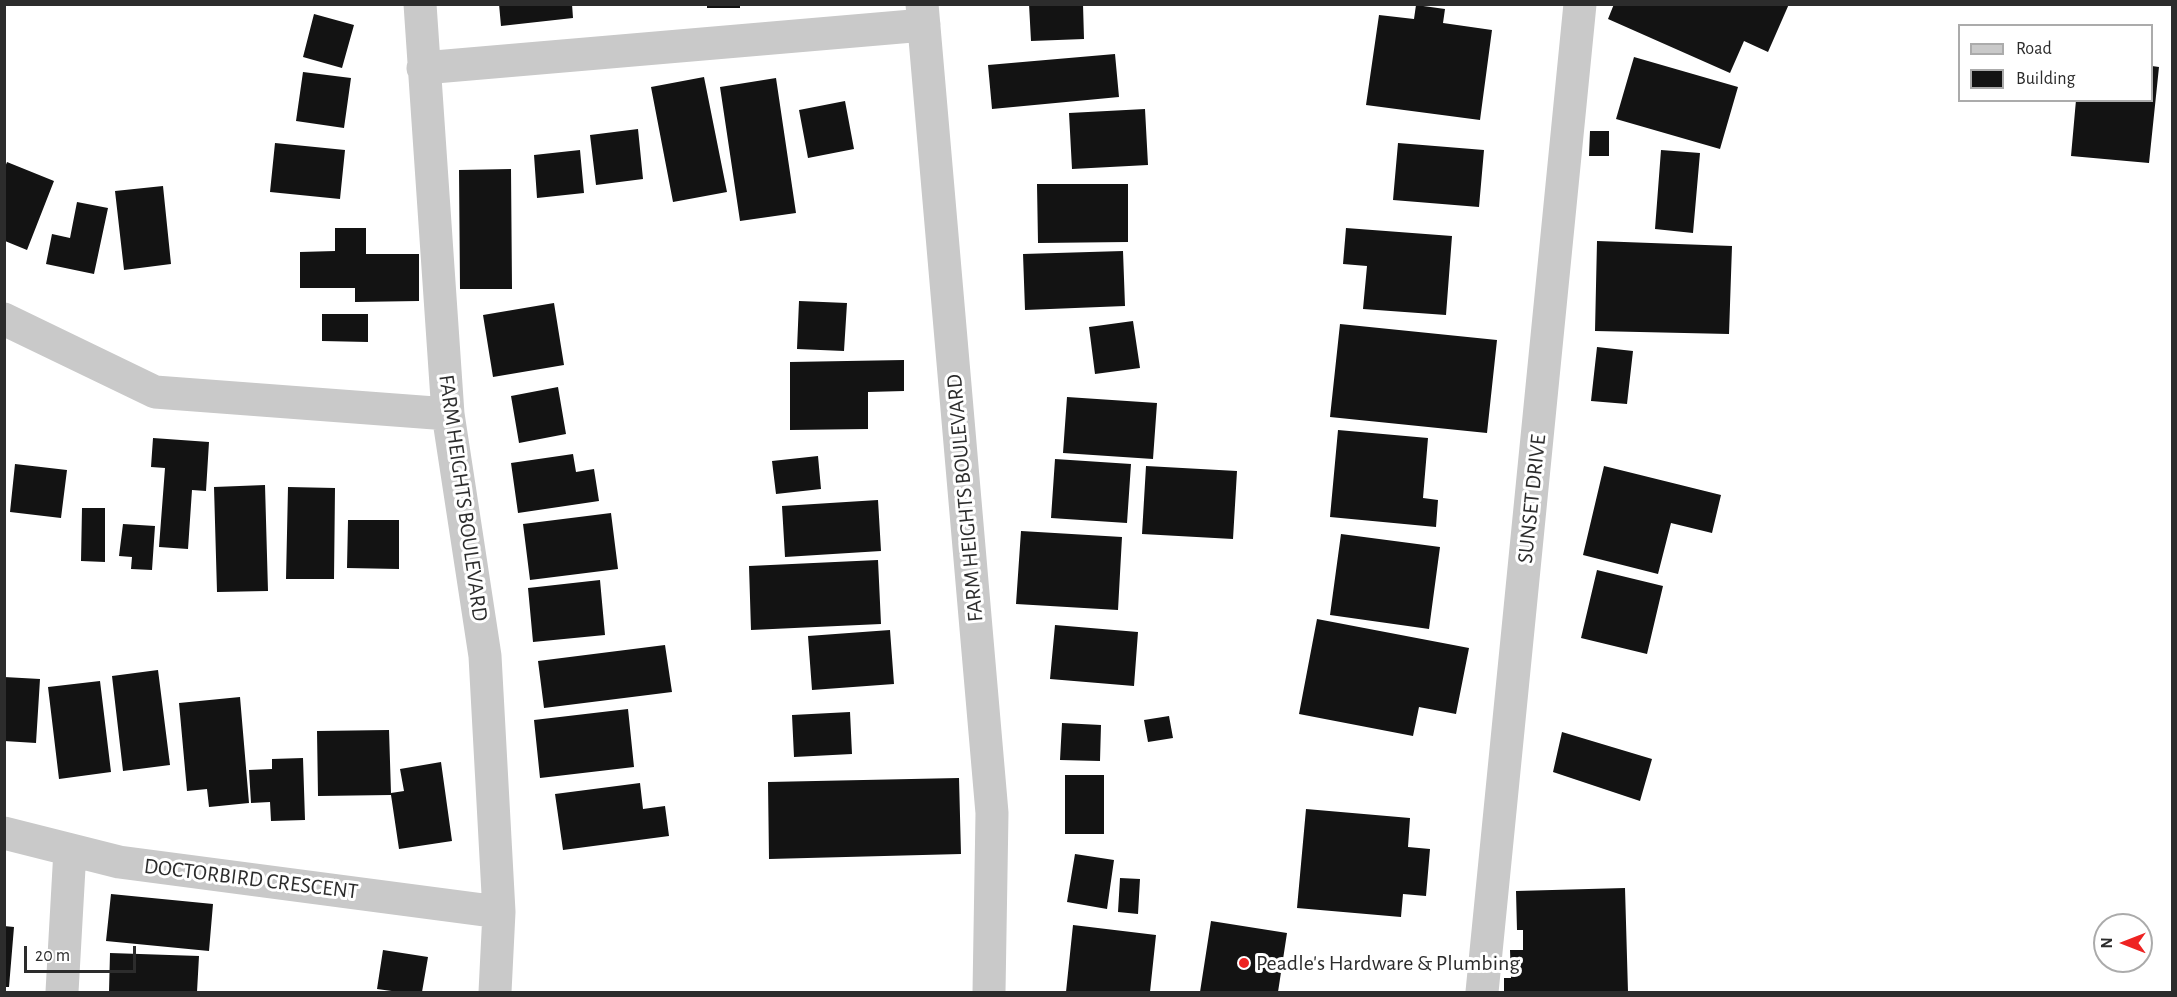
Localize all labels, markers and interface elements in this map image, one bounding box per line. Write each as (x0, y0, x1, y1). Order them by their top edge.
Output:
legend (1958, 24, 2153, 102)
text: Road (2016, 40, 2052, 58)
text: Building (2016, 70, 2075, 88)
street label: FARM HEIGHTS BOULEVARD (433, 373, 493, 623)
street label: FARM HEIGHTS BOULEVARD (941, 373, 989, 623)
street label: SUNSET DRIVE (1512, 433, 1552, 565)
street label: DOCTORBIRD CRESCENT (142, 853, 360, 905)
north arrow (2093, 913, 2153, 973)
scale bar (27, 934, 140, 972)
text: N (2099, 937, 2115, 949)
text: 20 m (35, 947, 70, 965)
place label: Peadle's Hardware & Plumbing (1256, 950, 1520, 976)
marker: Peadle's Hardware & Plumbing (1237, 956, 1251, 970)

